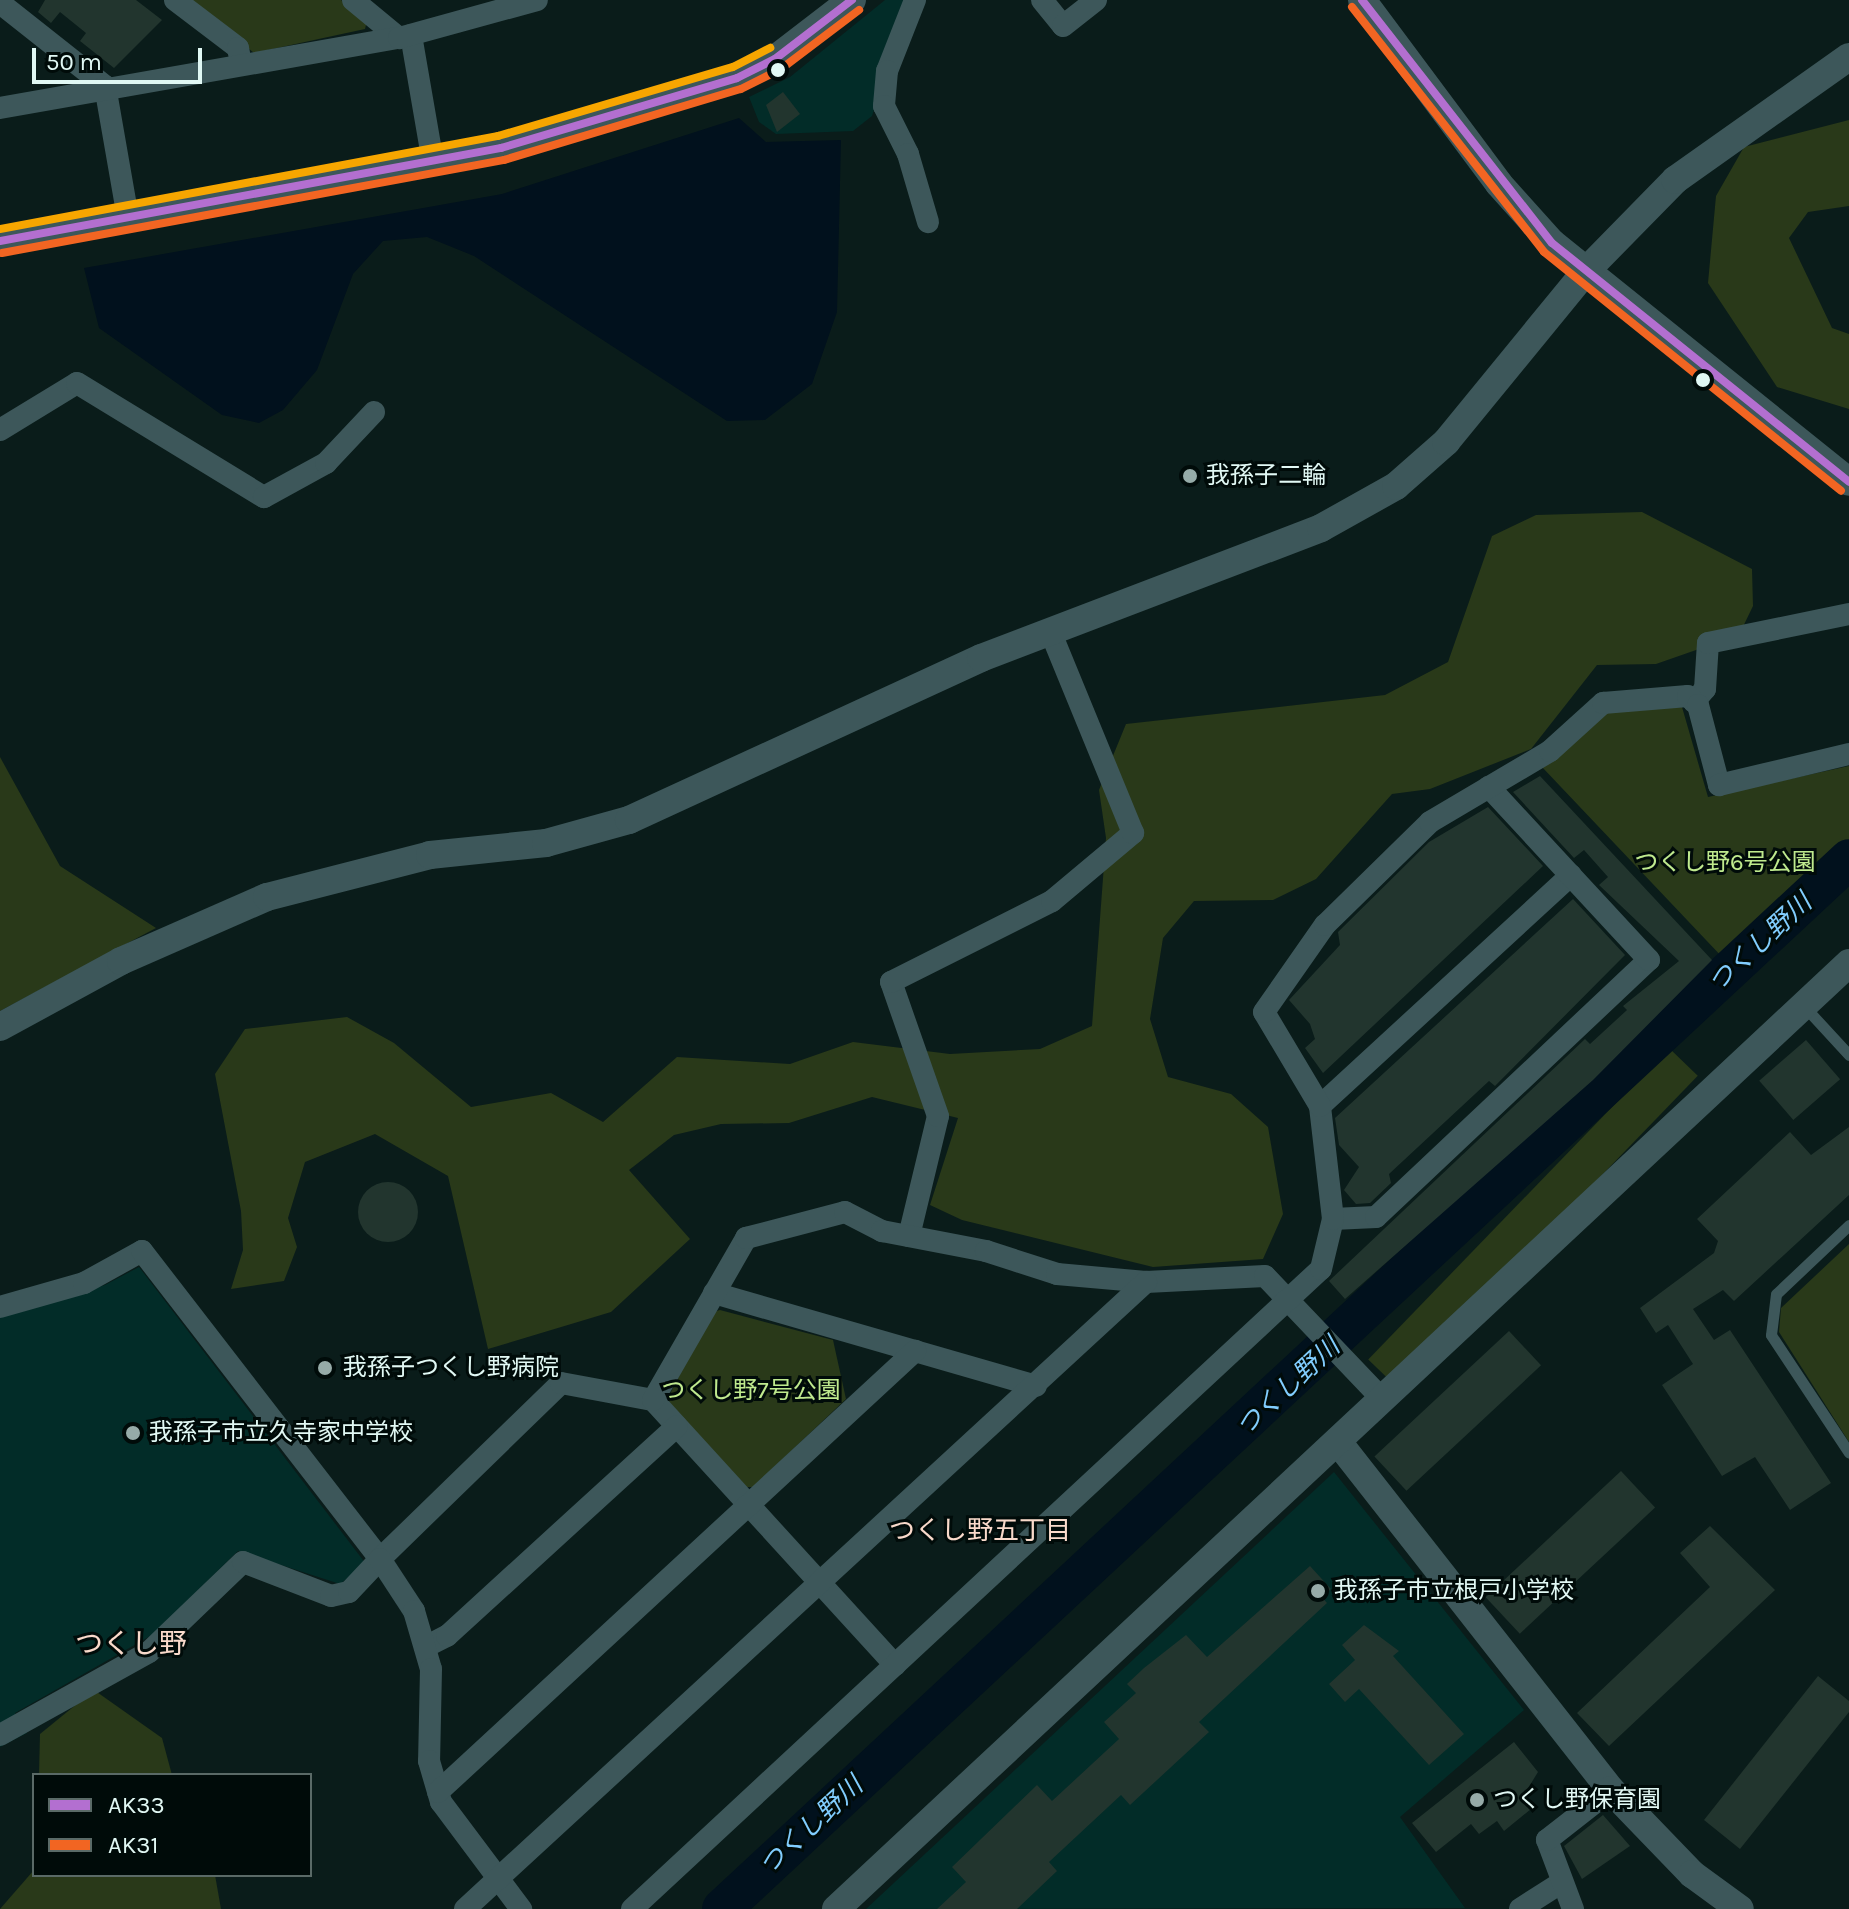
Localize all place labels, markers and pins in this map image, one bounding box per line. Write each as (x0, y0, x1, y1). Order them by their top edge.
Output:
unlabelled marker (770, 62, 786, 78)
unlabelled marker (1695, 372, 1711, 388)
place label: 我孫子二輪 (1206, 462, 1326, 490)
marker: 我孫子二輪 (1181, 467, 1199, 485)
place label: 我孫子つくし野病院 (343, 1354, 559, 1382)
marker: 我孫子つくし野病院 (314, 1357, 336, 1379)
place label: 我孫子市立久寺家中学校 (149, 1419, 413, 1447)
marker: 我孫子市立久寺家中学校 (124, 1424, 142, 1442)
place label: 我孫子市立根戸小学校 (1334, 1577, 1574, 1605)
marker: 我孫子市立根戸小学校 (1309, 1582, 1327, 1600)
place label: つくし野保育園 (1493, 1786, 1661, 1814)
marker: つくし野保育園 (1468, 1791, 1486, 1809)

